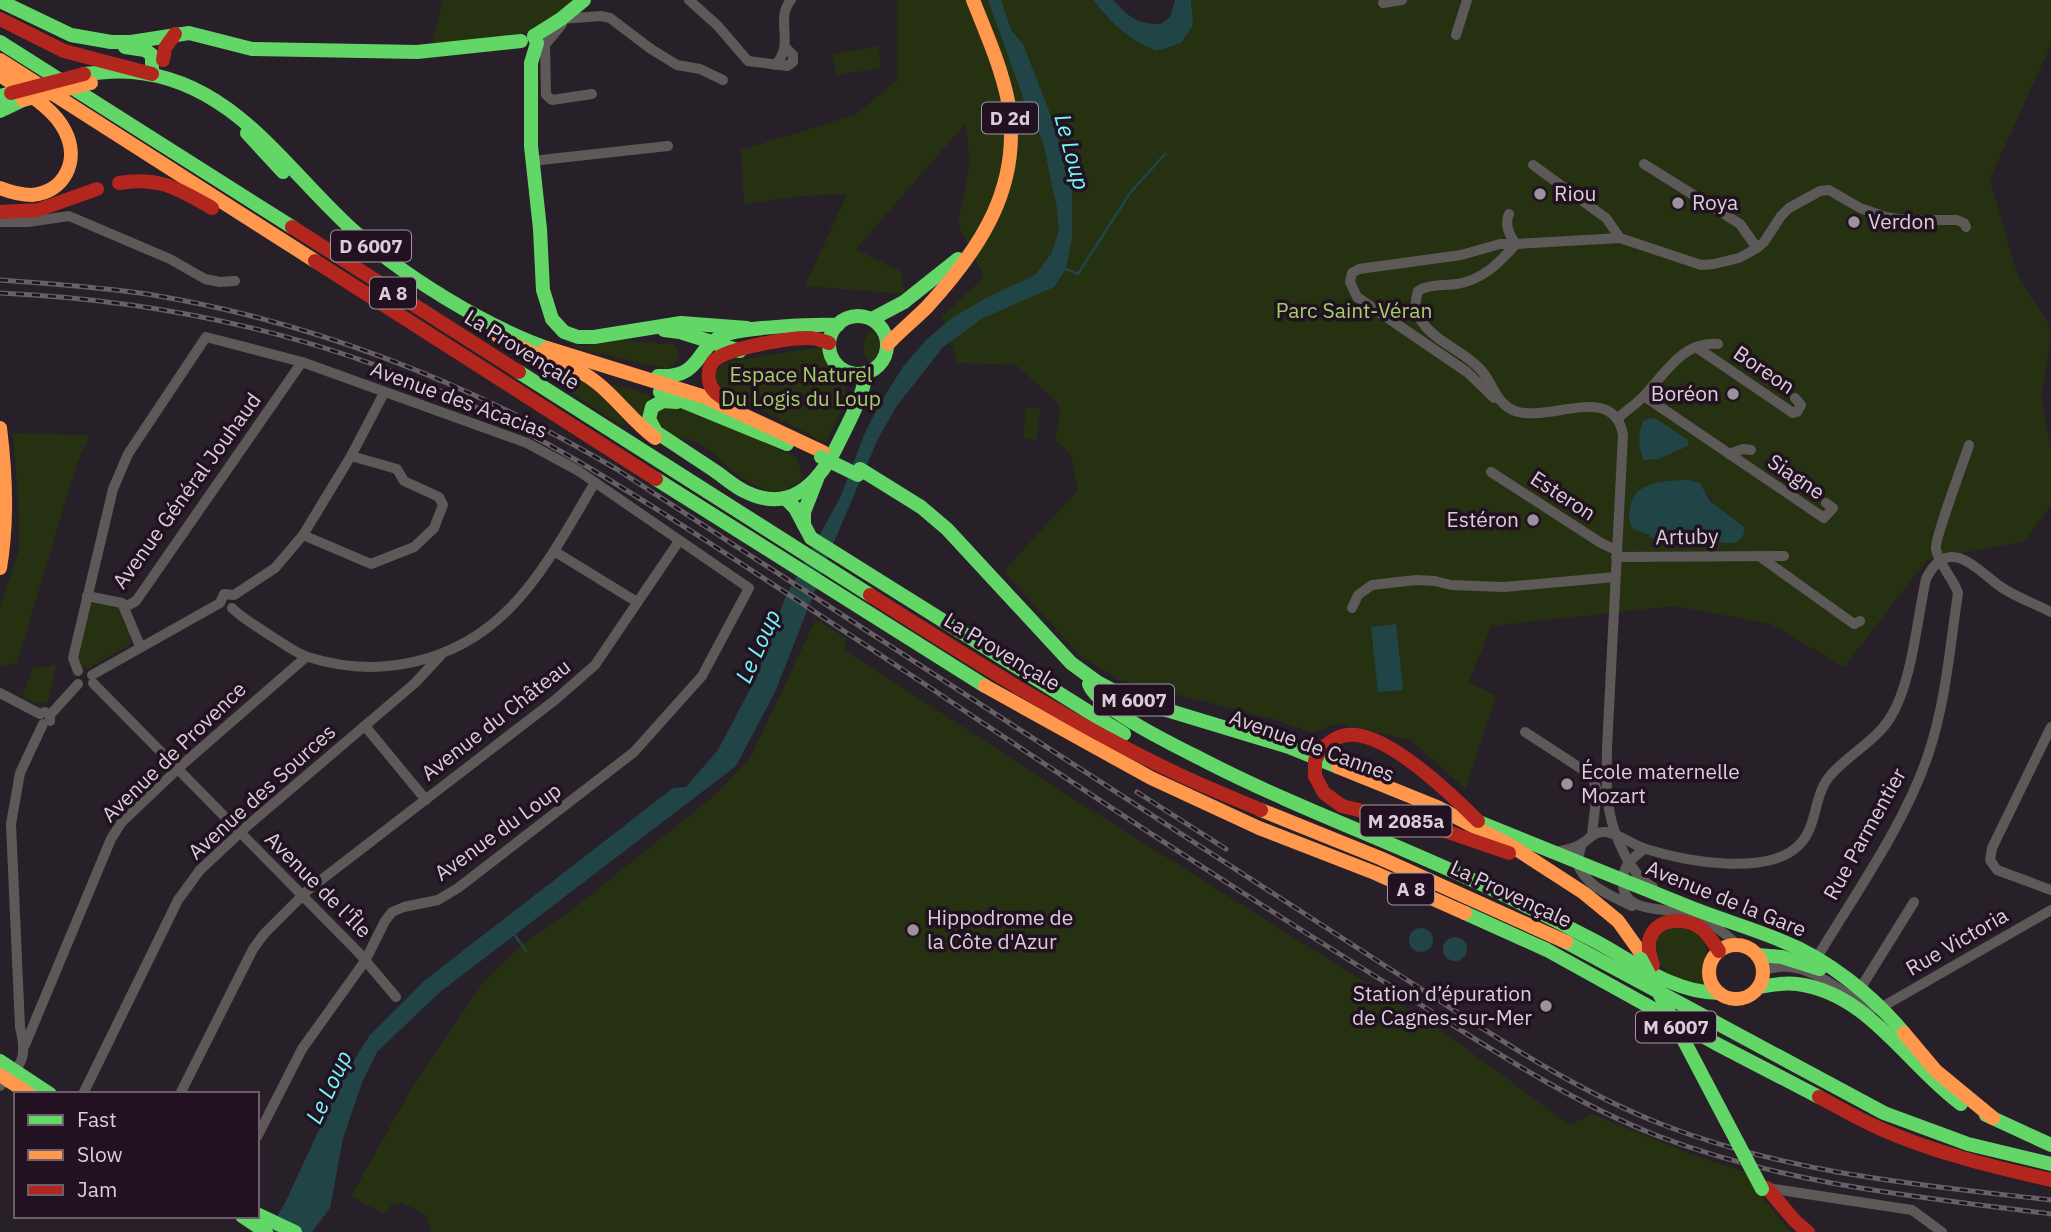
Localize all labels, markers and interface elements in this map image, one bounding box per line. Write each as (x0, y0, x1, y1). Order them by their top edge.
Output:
road number: D 2d (982, 102, 1038, 134)
water label: Le Loup (1048, 110, 1097, 193)
place label: Riou (1554, 179, 1596, 207)
marker: Riou (1532, 186, 1548, 202)
place label: Roya (1692, 188, 1738, 216)
marker: Roya (1670, 195, 1686, 211)
place label: Verdon (1868, 207, 1935, 235)
marker: Verdon (1846, 214, 1862, 230)
road number: D 6007 (331, 230, 411, 262)
road number: A 8 (370, 278, 416, 308)
park label: Parc Saint-Véran (1276, 296, 1432, 324)
street label: La Provençale (460, 303, 586, 396)
street label: Boreon (1728, 338, 1801, 400)
street label: Avenue des Acacias (367, 354, 552, 444)
park label: Espace Naturel Du Logis du Loup (721, 360, 881, 412)
place label: Boréon (1651, 379, 1719, 407)
marker: Boréon (1725, 386, 1741, 402)
street label: Avenue Général Jouhaud (106, 387, 267, 594)
street label: Siagne (1763, 447, 1831, 505)
street label: Esteron (1526, 464, 1602, 527)
place label: Estéron (1447, 505, 1519, 533)
marker: Estéron (1525, 512, 1541, 528)
street label: Artuby (1655, 521, 1719, 551)
water label: Le Loup (728, 604, 787, 687)
street label: La Provençale (939, 605, 1066, 697)
street label: Avenue du Château (415, 652, 576, 786)
street label: Avenue de Provence (95, 675, 252, 828)
road number: M 6007 (1094, 684, 1174, 716)
street label: Avenue de Cannes (1226, 702, 1399, 788)
street label: Avenue des Sources (181, 717, 341, 865)
place label: École maternelle Mozart (1581, 757, 1740, 809)
street label: Rue Parmentier (1816, 762, 1912, 905)
street label: Avenue du Loup (428, 776, 566, 887)
marker: École maternelle Mozart (1559, 776, 1575, 792)
road number: M 2085a (1360, 806, 1452, 836)
street label: Avenue de l'Île (259, 825, 378, 944)
street label: La Provençale (1446, 853, 1577, 933)
street label: Avenue de la Gare (1642, 853, 1811, 943)
road number: A 8 (1388, 874, 1434, 904)
street label: Rue Victoria (1900, 901, 2013, 982)
place label: Hippodrome de la Côte d'Azur (927, 903, 1073, 955)
marker: Hippodrome de la Côte d'Azur (905, 922, 921, 938)
place label: Station d’épuration de Cagnes-sur-Mer (1352, 979, 1532, 1031)
marker: Station d’épuration de Cagnes-sur-Mer (1538, 998, 1554, 1014)
road number: M 6007 (1636, 1012, 1716, 1042)
water label: Le Loup (298, 1045, 358, 1128)
legend (14, 1092, 259, 1218)
text: Fast (77, 1105, 117, 1133)
text: Slow (77, 1140, 123, 1168)
text: Jam (77, 1175, 117, 1203)

